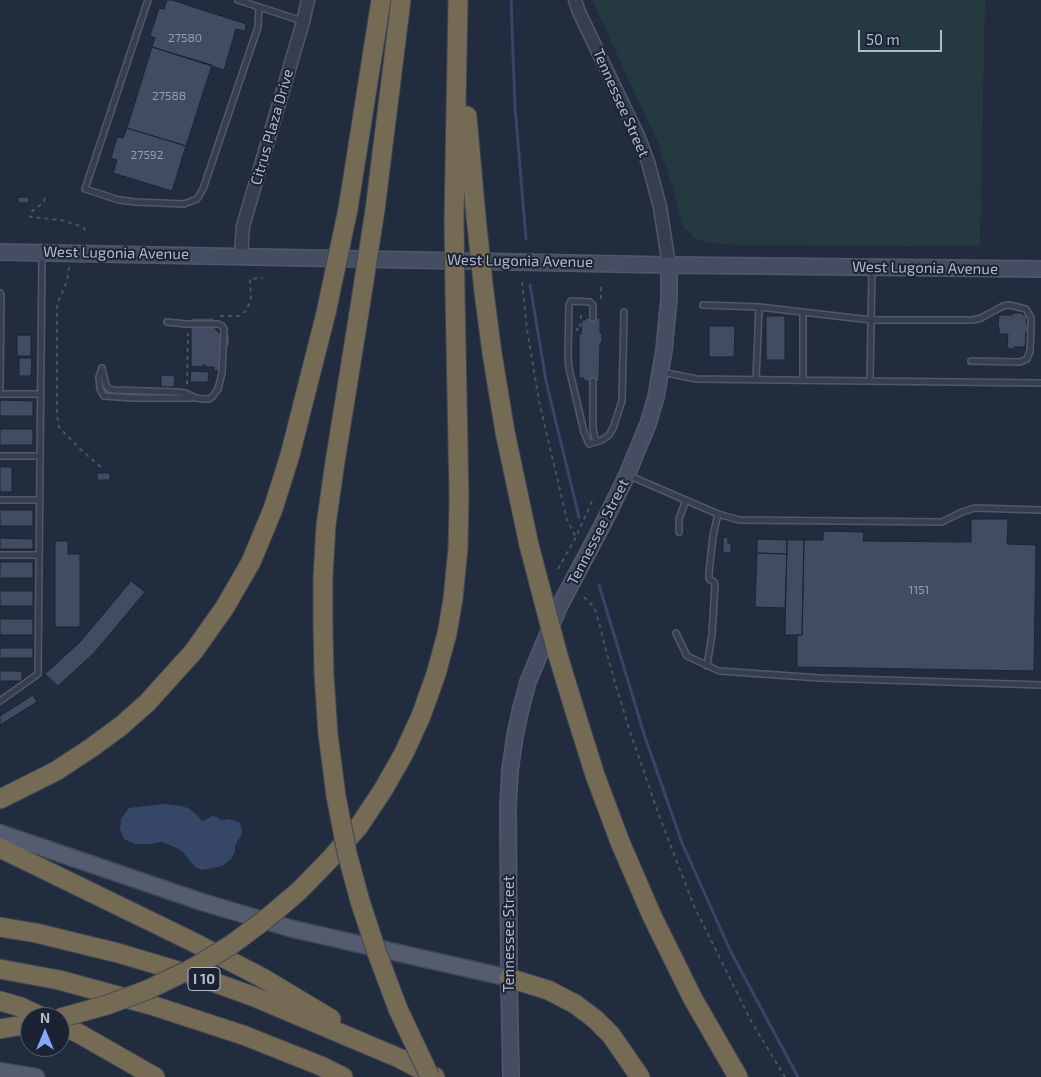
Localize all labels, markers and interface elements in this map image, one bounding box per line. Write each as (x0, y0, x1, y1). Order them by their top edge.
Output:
scale bar (861, 20, 945, 52)
text: 50 m (866, 30, 900, 48)
house number: 27580 (168, 31, 202, 45)
street label: Tennessee Street (589, 46, 653, 160)
street label: Citrus Plaza Drive (247, 67, 297, 187)
house number: 27588 (152, 89, 186, 103)
house number: 27592 (131, 148, 163, 162)
street label: West Lugonia Avenue (43, 243, 189, 263)
street label: West Lugonia Avenue (447, 251, 593, 271)
street label: West Lugonia Avenue (852, 258, 998, 278)
street label: Tennessee Street (563, 476, 633, 588)
house number: 1151 (909, 583, 929, 597)
street label: Tennessee Street (500, 876, 518, 992)
road number: I 10 (188, 968, 220, 991)
north arrow (20, 1007, 70, 1057)
text: N (40, 1009, 50, 1026)

